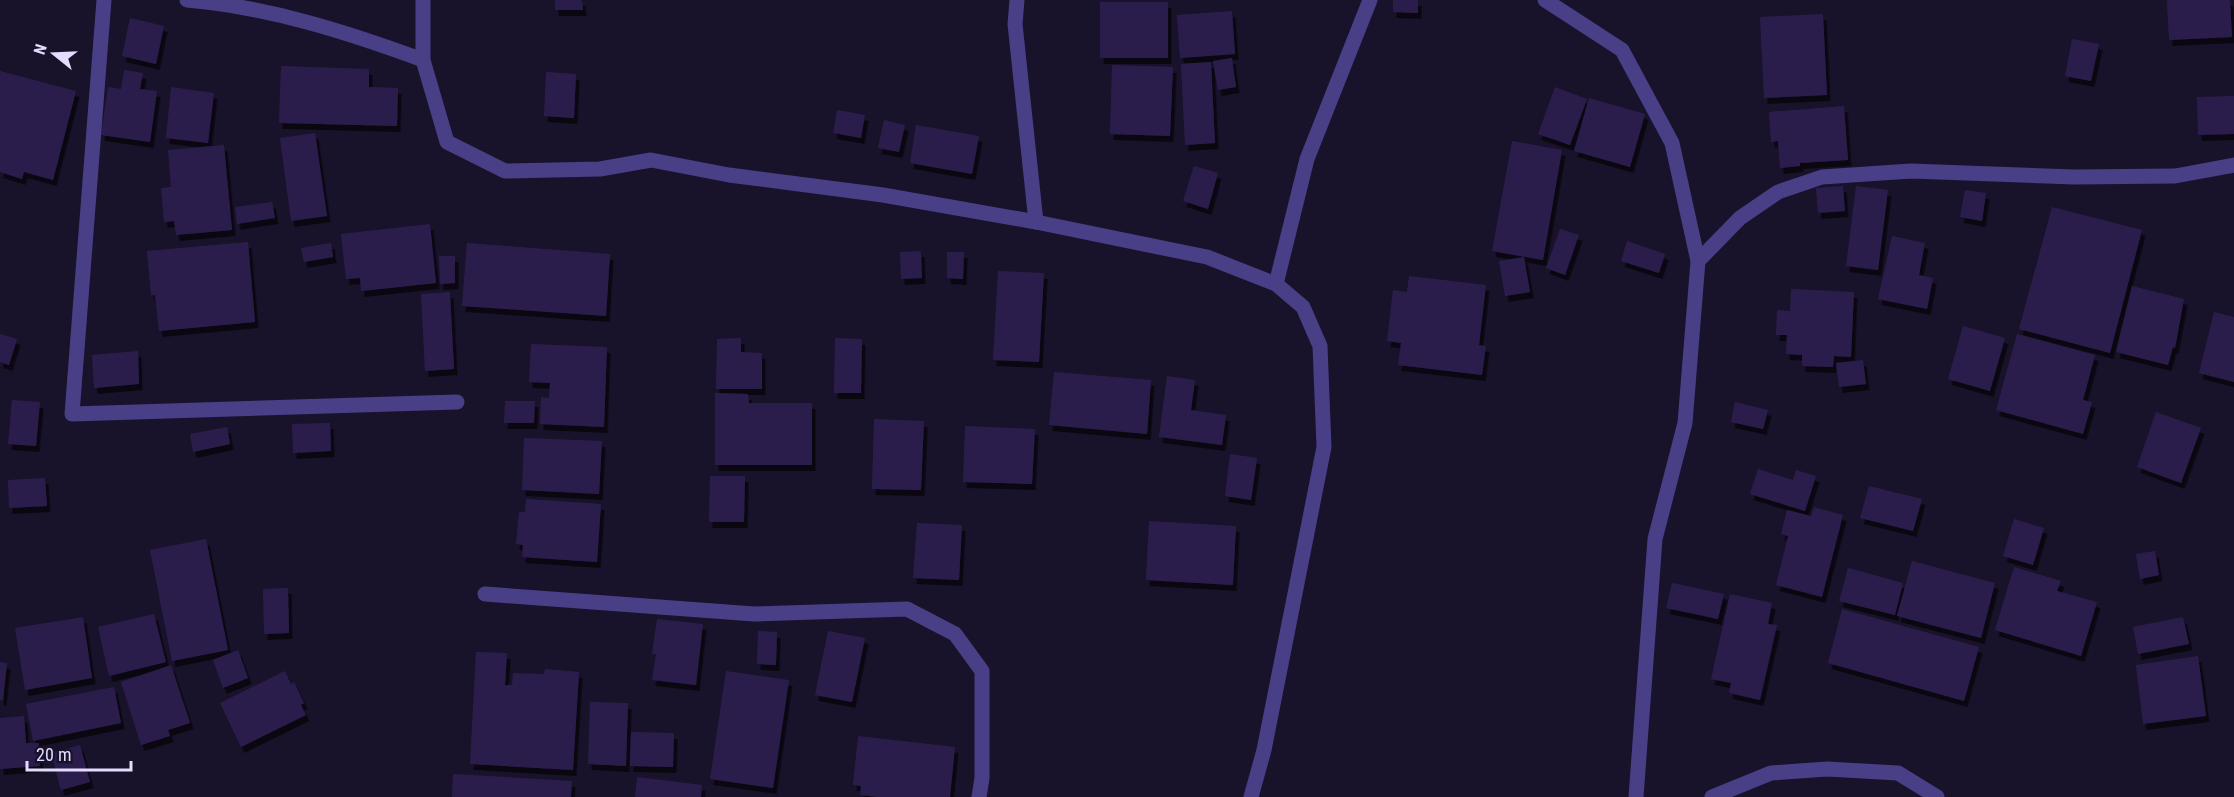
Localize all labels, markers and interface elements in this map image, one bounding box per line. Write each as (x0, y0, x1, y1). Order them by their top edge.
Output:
north arrow (24, 24, 84, 84)
text: N (30, 42, 51, 57)
scale bar (27, 734, 130, 772)
text: 20 m (36, 744, 71, 765)

